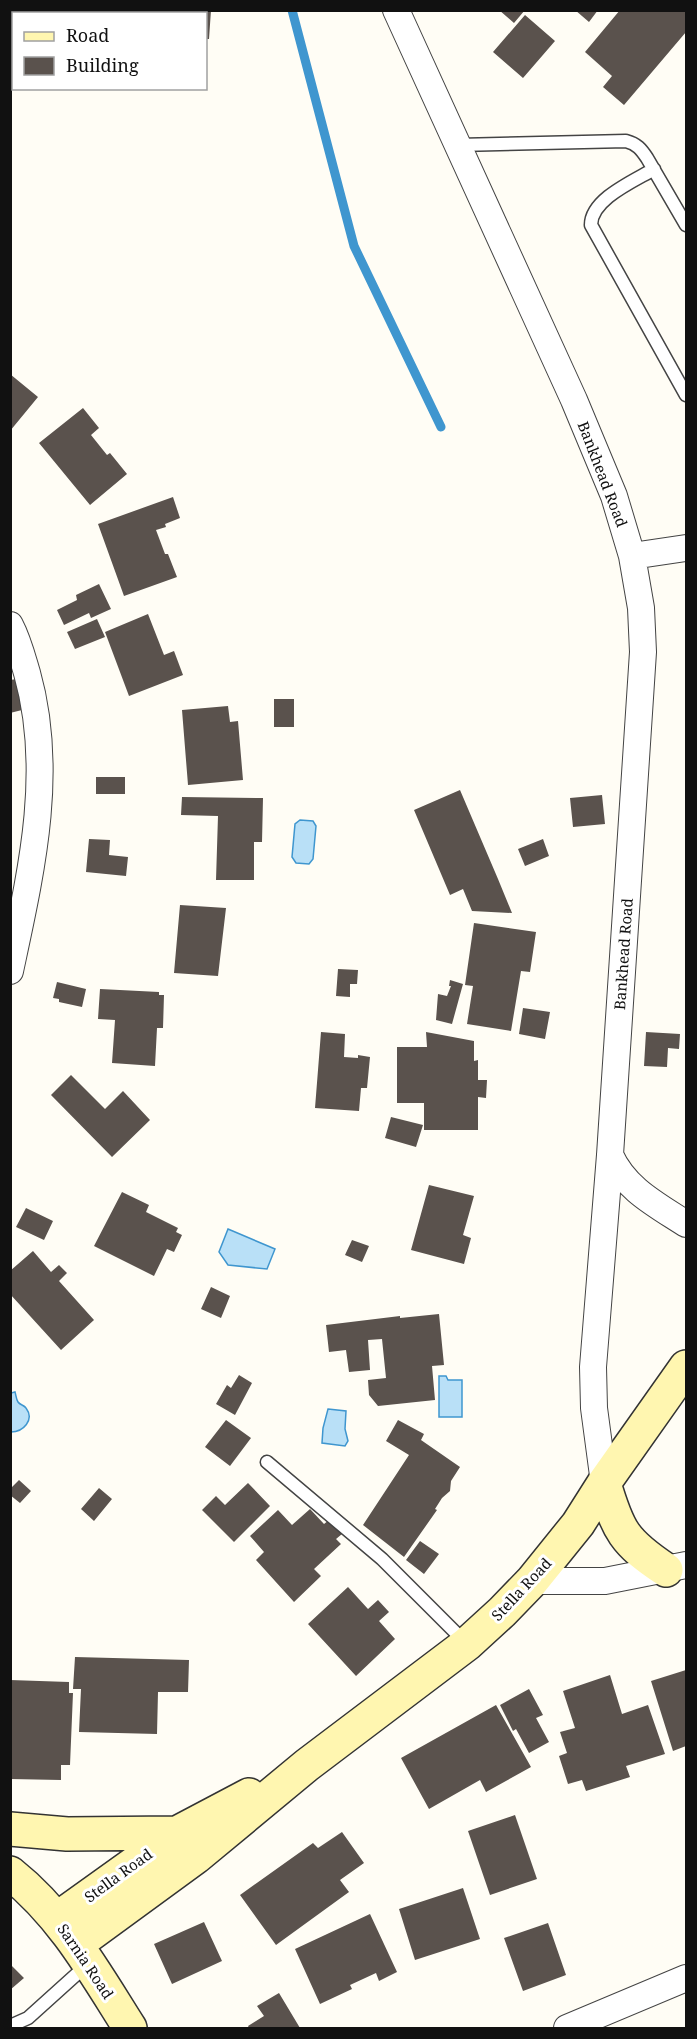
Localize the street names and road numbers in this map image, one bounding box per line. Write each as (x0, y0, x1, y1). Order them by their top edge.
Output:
street label: Bankhead Road (574, 418, 632, 530)
street label: Bankhead Road (609, 897, 637, 1011)
street label: Stella Road (487, 1553, 555, 1625)
street label: Stella Road (80, 1844, 156, 1906)
street label: Sarnia Road (53, 1919, 119, 2003)

